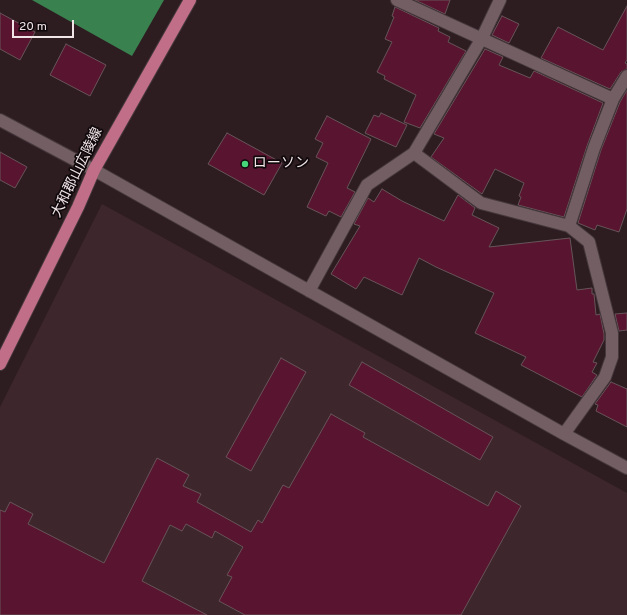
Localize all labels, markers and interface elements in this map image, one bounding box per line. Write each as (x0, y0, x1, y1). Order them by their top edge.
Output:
scale bar (14, 12, 76, 38)
text: 20 m (19, 19, 47, 35)
street label: 大和郡山広陵線 (49, 125, 107, 221)
place label: ローソン (253, 156, 309, 172)
marker: ローソン (240, 159, 250, 169)

